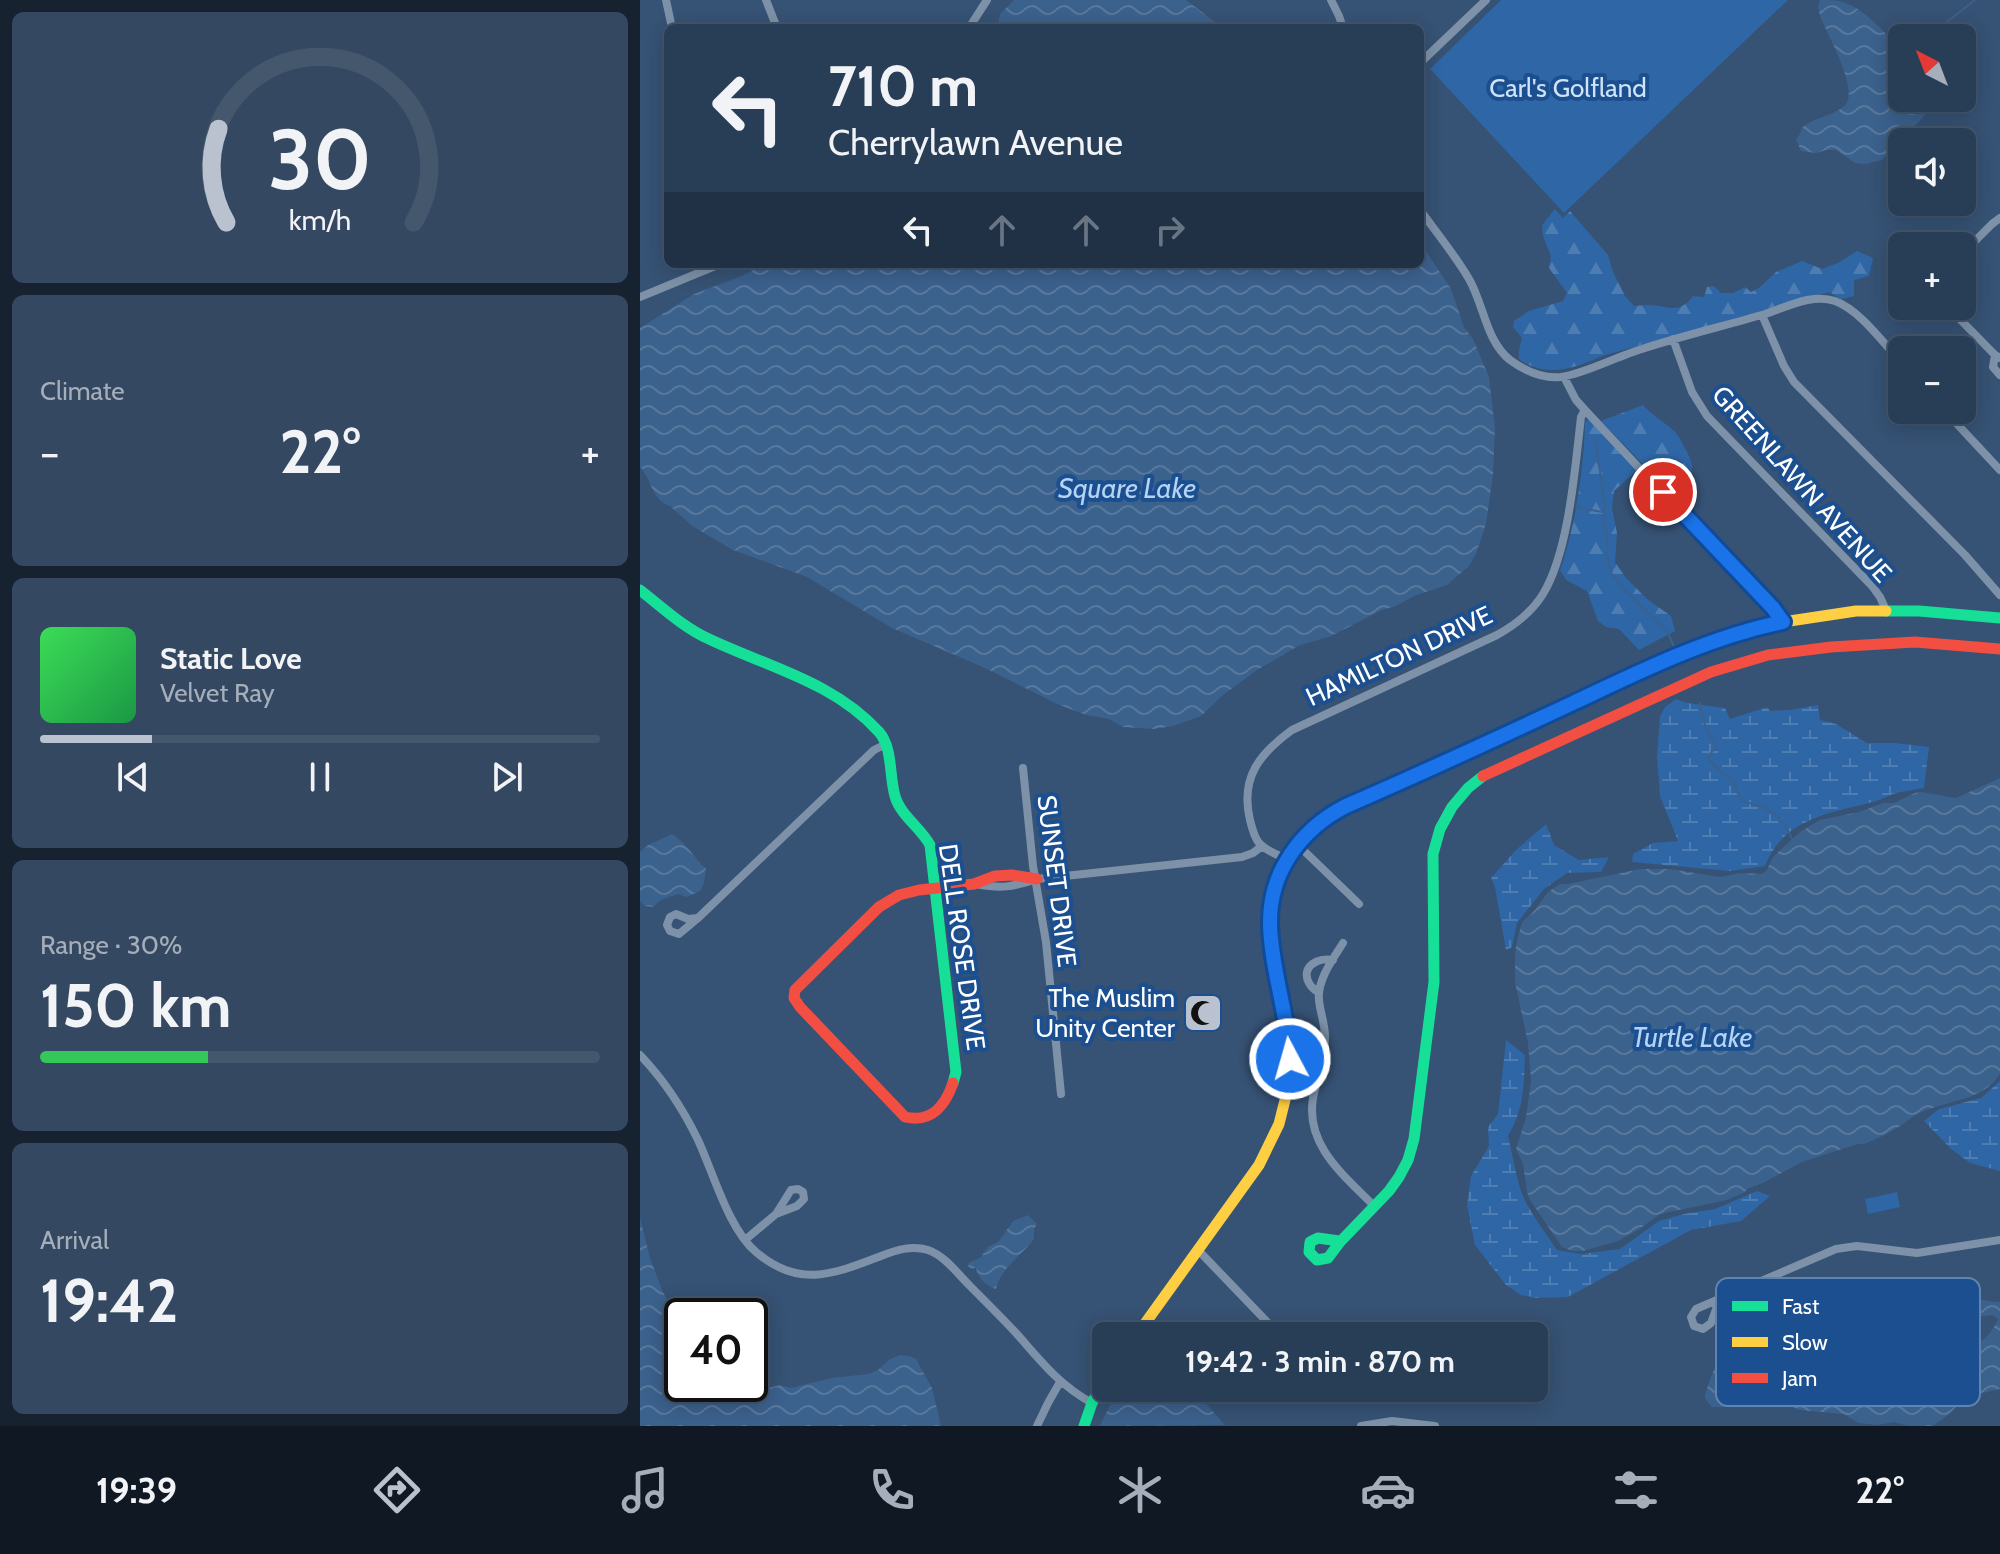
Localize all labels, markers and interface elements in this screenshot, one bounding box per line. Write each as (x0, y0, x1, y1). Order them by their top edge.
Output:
north arrow (1888, 24, 1976, 112)
map controls (1888, 24, 1976, 424)
text: 710 m (828, 52, 978, 120)
icon: left (696, 56, 800, 160)
park label: Carl's Golfland (1489, 72, 1647, 104)
text: 30 (268, 109, 372, 210)
text: Cherrylawn Avenue (828, 120, 1123, 164)
button: sound (1888, 128, 1976, 216)
text: km/h (289, 203, 351, 238)
icon: left (896, 208, 940, 252)
icon: ahead (980, 208, 1024, 252)
icon: ahead (1064, 208, 1108, 252)
icon: right (1148, 208, 1192, 252)
button: + (1888, 232, 1976, 320)
button: − (1888, 336, 1976, 424)
text: Climate (40, 375, 125, 407)
street label: GREENLAWN AVENUE (1705, 379, 1899, 589)
text: 22° (280, 415, 360, 488)
text: − (40, 426, 59, 479)
text: + (581, 426, 600, 479)
pin (1629, 458, 1697, 526)
icon: arrive (1641, 470, 1685, 514)
water label: Square Lake (1058, 471, 1196, 505)
street label: HAMILTON DRIVE (1301, 599, 1497, 713)
text: Static Love (160, 640, 302, 677)
text: Velvet Ray (160, 677, 275, 709)
icon: previous (111, 755, 155, 799)
icon: pause (298, 755, 342, 799)
icon: next (485, 755, 529, 799)
street label: SUNSET DRIVE (1031, 793, 1083, 969)
street label: DELL ROSE DRIVE (932, 842, 992, 1052)
text: Range · 30% (40, 929, 182, 961)
text: 150 km (40, 969, 231, 1042)
place label: The Muslim Unity Center (1035, 982, 1176, 1044)
mosque icon: The Muslim Unity Center (1182, 992, 1224, 1034)
position arrow (1248, 1017, 1332, 1101)
water label: Turtle Lake (1632, 1020, 1753, 1054)
text: Arrival (40, 1224, 109, 1256)
text: 19:42 (40, 1264, 178, 1337)
legend (1716, 1278, 1980, 1406)
text: Fast (1782, 1293, 1820, 1320)
speed limit sign: 40 (664, 1298, 768, 1402)
text: Slow (1782, 1329, 1828, 1356)
text: 19:42 · 3 min · 870 m (1185, 1343, 1455, 1380)
text: Jam (1781, 1365, 1817, 1392)
icon: directions (369, 1462, 425, 1518)
icon: music (617, 1462, 673, 1518)
icon: phone (864, 1462, 920, 1518)
icon: climate (1112, 1462, 1168, 1518)
icon: car (1360, 1462, 1416, 1518)
icon: filters (1608, 1462, 1664, 1518)
text: 19:39 (96, 1468, 177, 1512)
text: 22° (1856, 1468, 1904, 1512)

